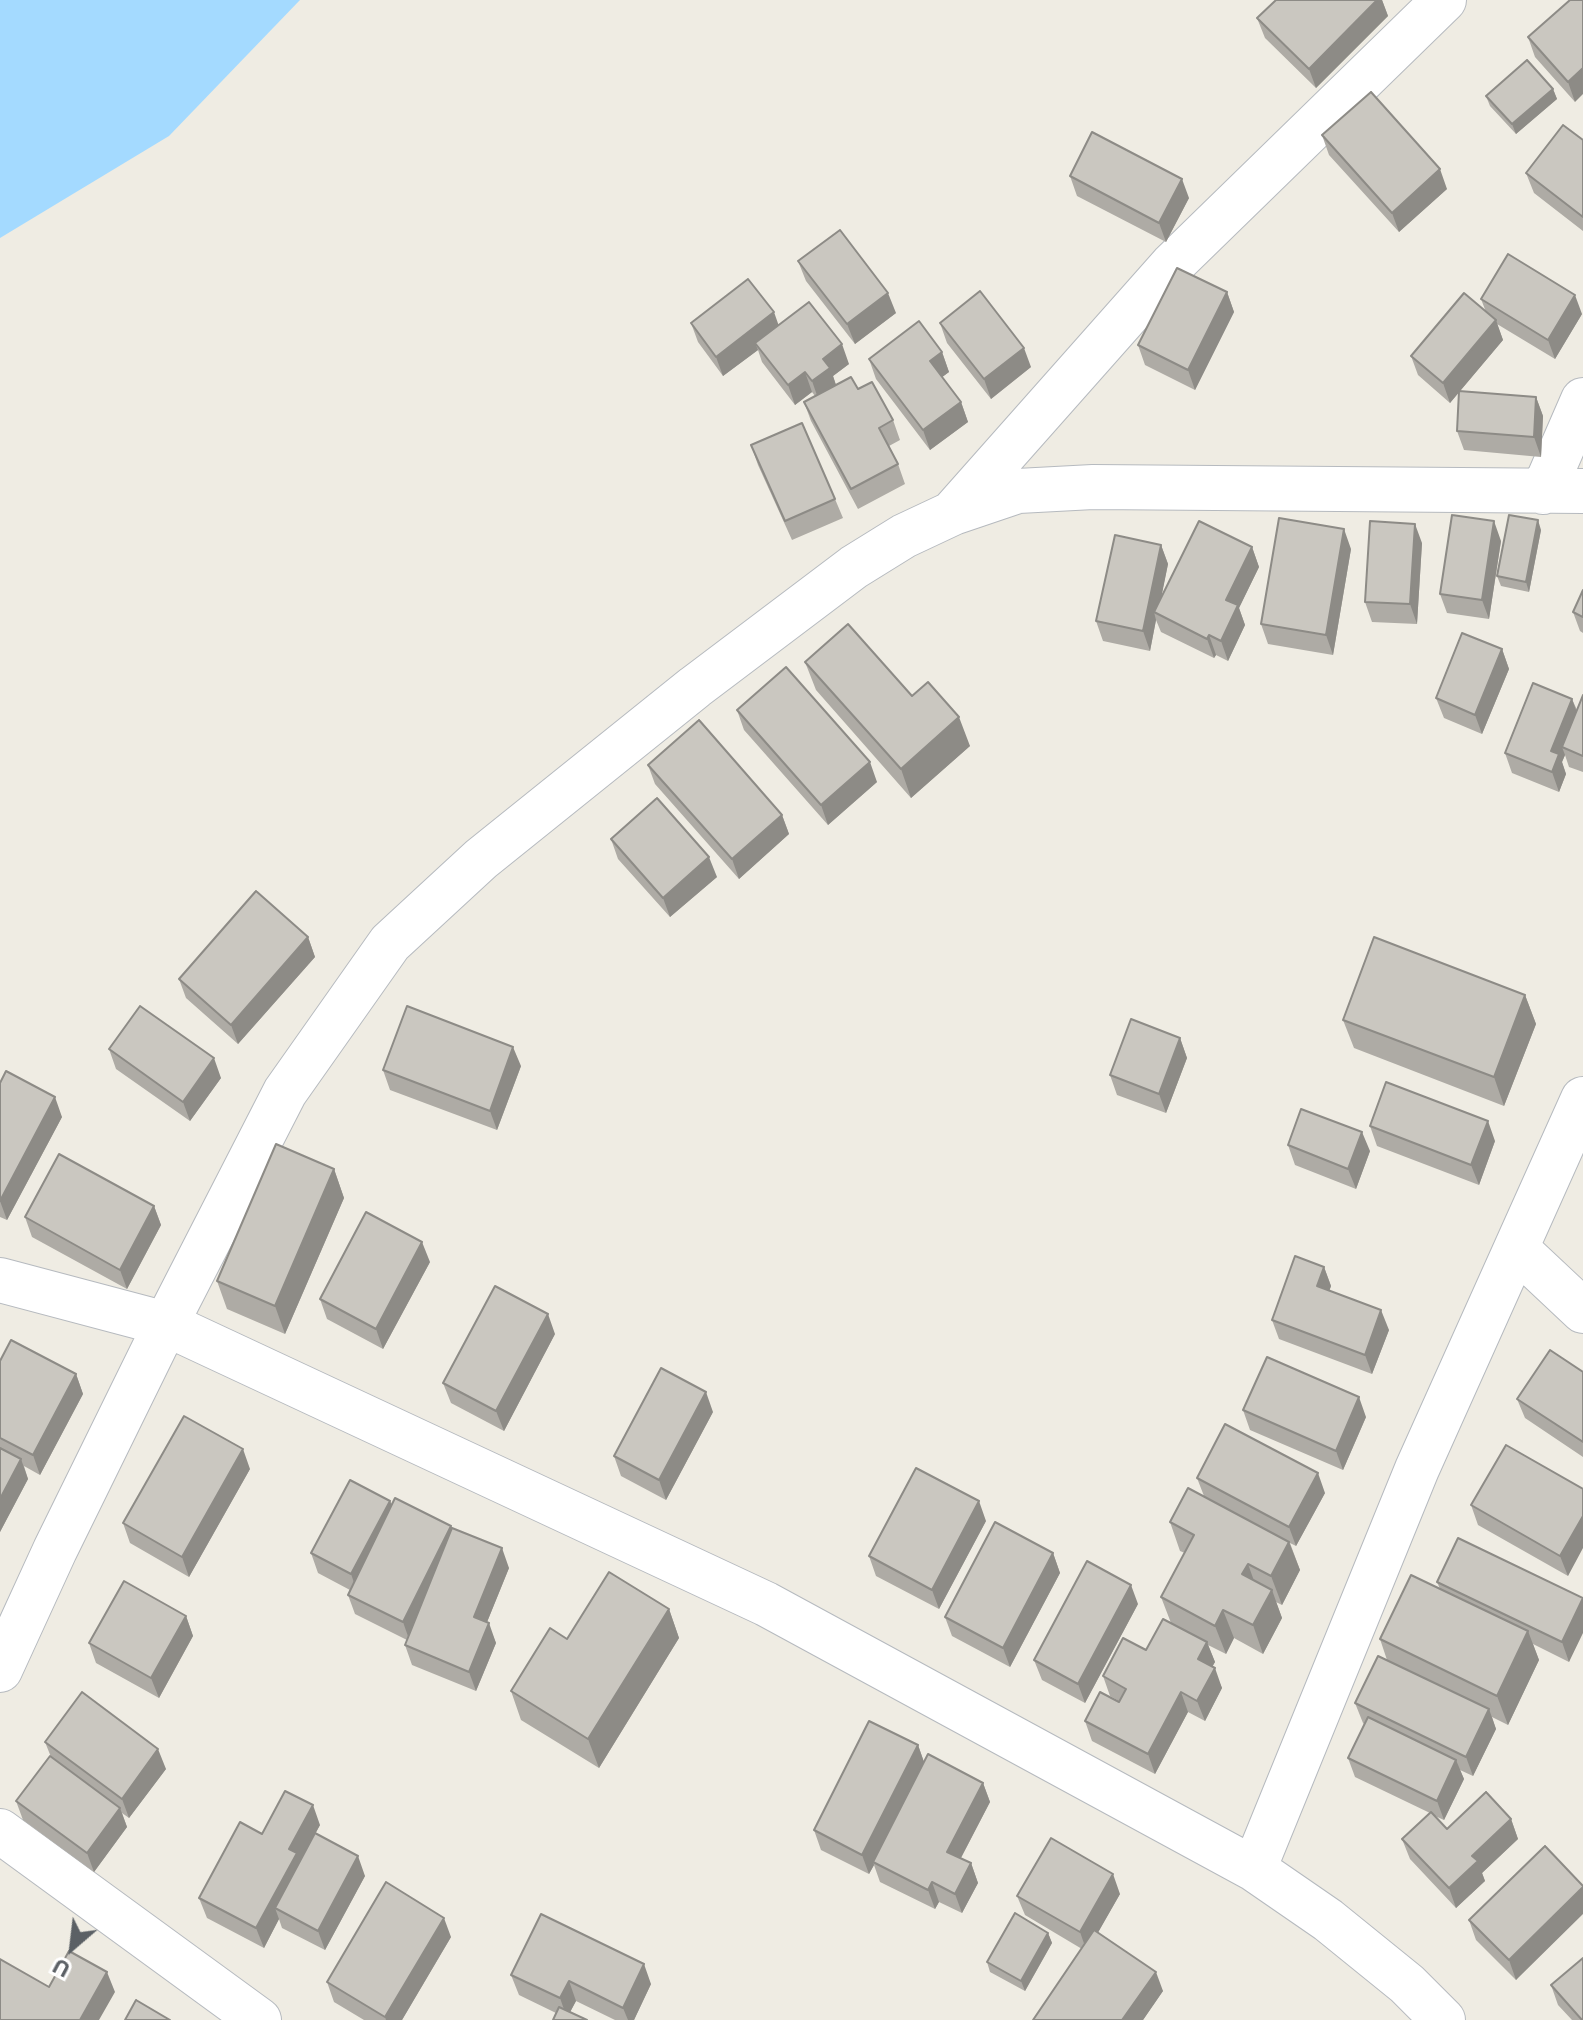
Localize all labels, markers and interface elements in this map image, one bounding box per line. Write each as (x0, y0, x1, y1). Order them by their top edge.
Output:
north arrow (32, 1908, 112, 1988)
text: U (46, 1952, 75, 1986)

